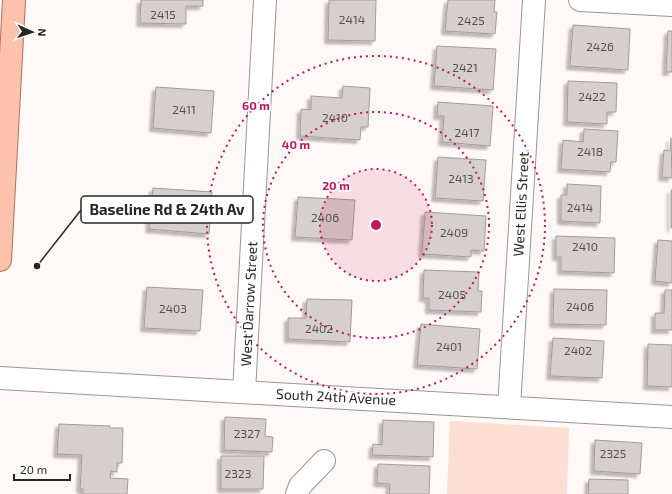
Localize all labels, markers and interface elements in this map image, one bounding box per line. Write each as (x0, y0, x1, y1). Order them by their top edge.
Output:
house number: 2415 (150, 7, 176, 21)
north arrow (12, 12, 52, 52)
house number: 2414 (339, 12, 365, 26)
house number: 2425 (457, 13, 485, 27)
text: N (36, 28, 49, 37)
house number: 2426 (586, 39, 614, 53)
house number: 2421 (452, 60, 478, 74)
house number: 2422 (578, 89, 606, 103)
text: 60 m (242, 98, 270, 112)
house number: 2411 (172, 102, 196, 116)
house number: 2410 (322, 110, 348, 124)
house number: 2417 (454, 125, 480, 139)
text: 40 m (282, 137, 310, 151)
house number: 2418 (577, 144, 603, 158)
street label: West Ellis Street (509, 151, 532, 257)
house number: 2413 (448, 171, 474, 185)
text: 20 m (322, 178, 350, 192)
callout: Baseline Rd & 24th Av (81, 196, 253, 223)
text: Baseline Rd & 24th Av (89, 200, 245, 218)
house number: 2414 (567, 200, 593, 214)
house number: 2406 (311, 210, 339, 224)
centre of rings (369, 218, 383, 232)
house number: 2409 (440, 225, 468, 239)
house number: 2410 (572, 239, 598, 253)
street label: West Darrow Street (237, 241, 260, 367)
house number: 2405 (438, 287, 466, 301)
house number: 2406 (566, 299, 594, 313)
house number: 2403 (159, 301, 187, 315)
house number: 2402 (305, 321, 333, 335)
house number: 2401 (436, 339, 462, 353)
house number: 2402 (564, 343, 592, 357)
street label: South 24th Avenue (276, 385, 396, 408)
house number: 2327 (234, 426, 260, 440)
house number: 2325 (600, 446, 626, 460)
scale bar (14, 456, 70, 482)
text: 20 m (20, 462, 47, 476)
house number: 2323 (225, 466, 251, 480)

